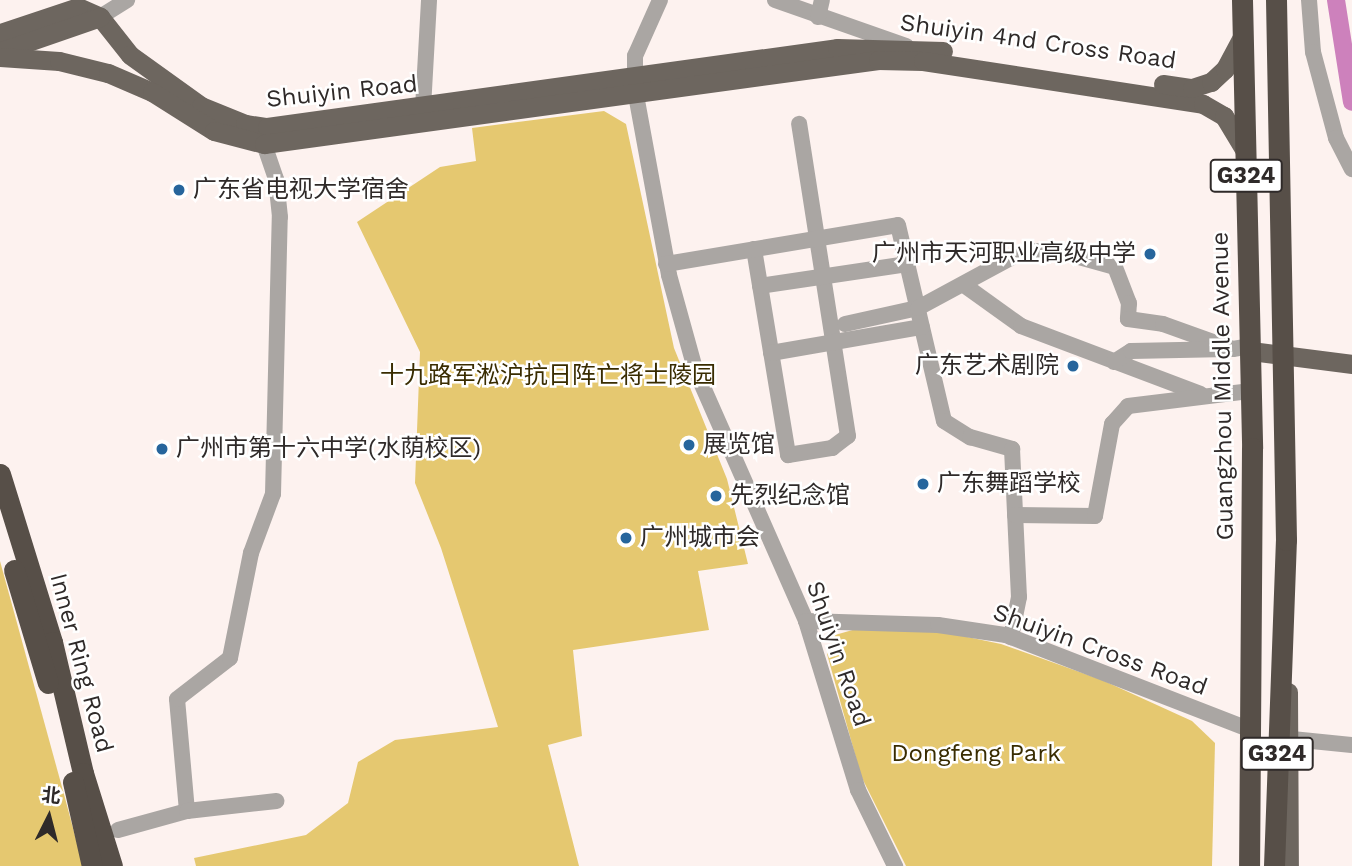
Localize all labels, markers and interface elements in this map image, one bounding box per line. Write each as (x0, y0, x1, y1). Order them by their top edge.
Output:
street label: Shuiyin 4nd Cross Road (898, 8, 1178, 76)
street label: Shuiyin Road (265, 70, 419, 114)
road number: G324 (1209, 156, 1283, 196)
place label: 广东省电视大学宿舍 (193, 176, 409, 204)
marker: 广东省电视大学宿舍 (171, 182, 187, 198)
street label: Guangzhou Middle Avenue (1206, 231, 1240, 541)
place label: 广州市天河职业高级中学 (872, 240, 1136, 268)
marker: 广州市天河职业高级中学 (1142, 246, 1158, 262)
place label: 广东艺术剧院 (915, 352, 1059, 380)
marker: 广东艺术剧院 (1065, 358, 1081, 374)
park label: 十九路军淞沪抗日阵亡将士陵园 (380, 362, 716, 390)
place label: 展览馆 (703, 431, 775, 459)
place label: 广州市第十六中学(水荫校区) (176, 435, 481, 463)
marker: 展览馆 (681, 437, 697, 453)
marker: 广州市第十六中学(水荫校区) (154, 441, 170, 457)
place label: 广东舞蹈学校 (937, 470, 1081, 498)
marker: 广东舞蹈学校 (915, 476, 931, 492)
place label: 先烈纪念馆 (730, 482, 850, 510)
marker: 先烈纪念馆 (708, 488, 724, 504)
place label: 广州城市会 (640, 524, 760, 552)
marker: 广州城市会 (618, 530, 634, 546)
street label: Inner Ring Road (43, 570, 119, 756)
street label: Shuiyin Road (800, 578, 876, 730)
street label: Shuiyin Cross Road (989, 598, 1211, 702)
road number: G324 (1240, 734, 1314, 774)
park label: Dongfeng Park (891, 740, 1061, 768)
north arrow (14, 782, 84, 852)
text: 北 (41, 783, 62, 808)

